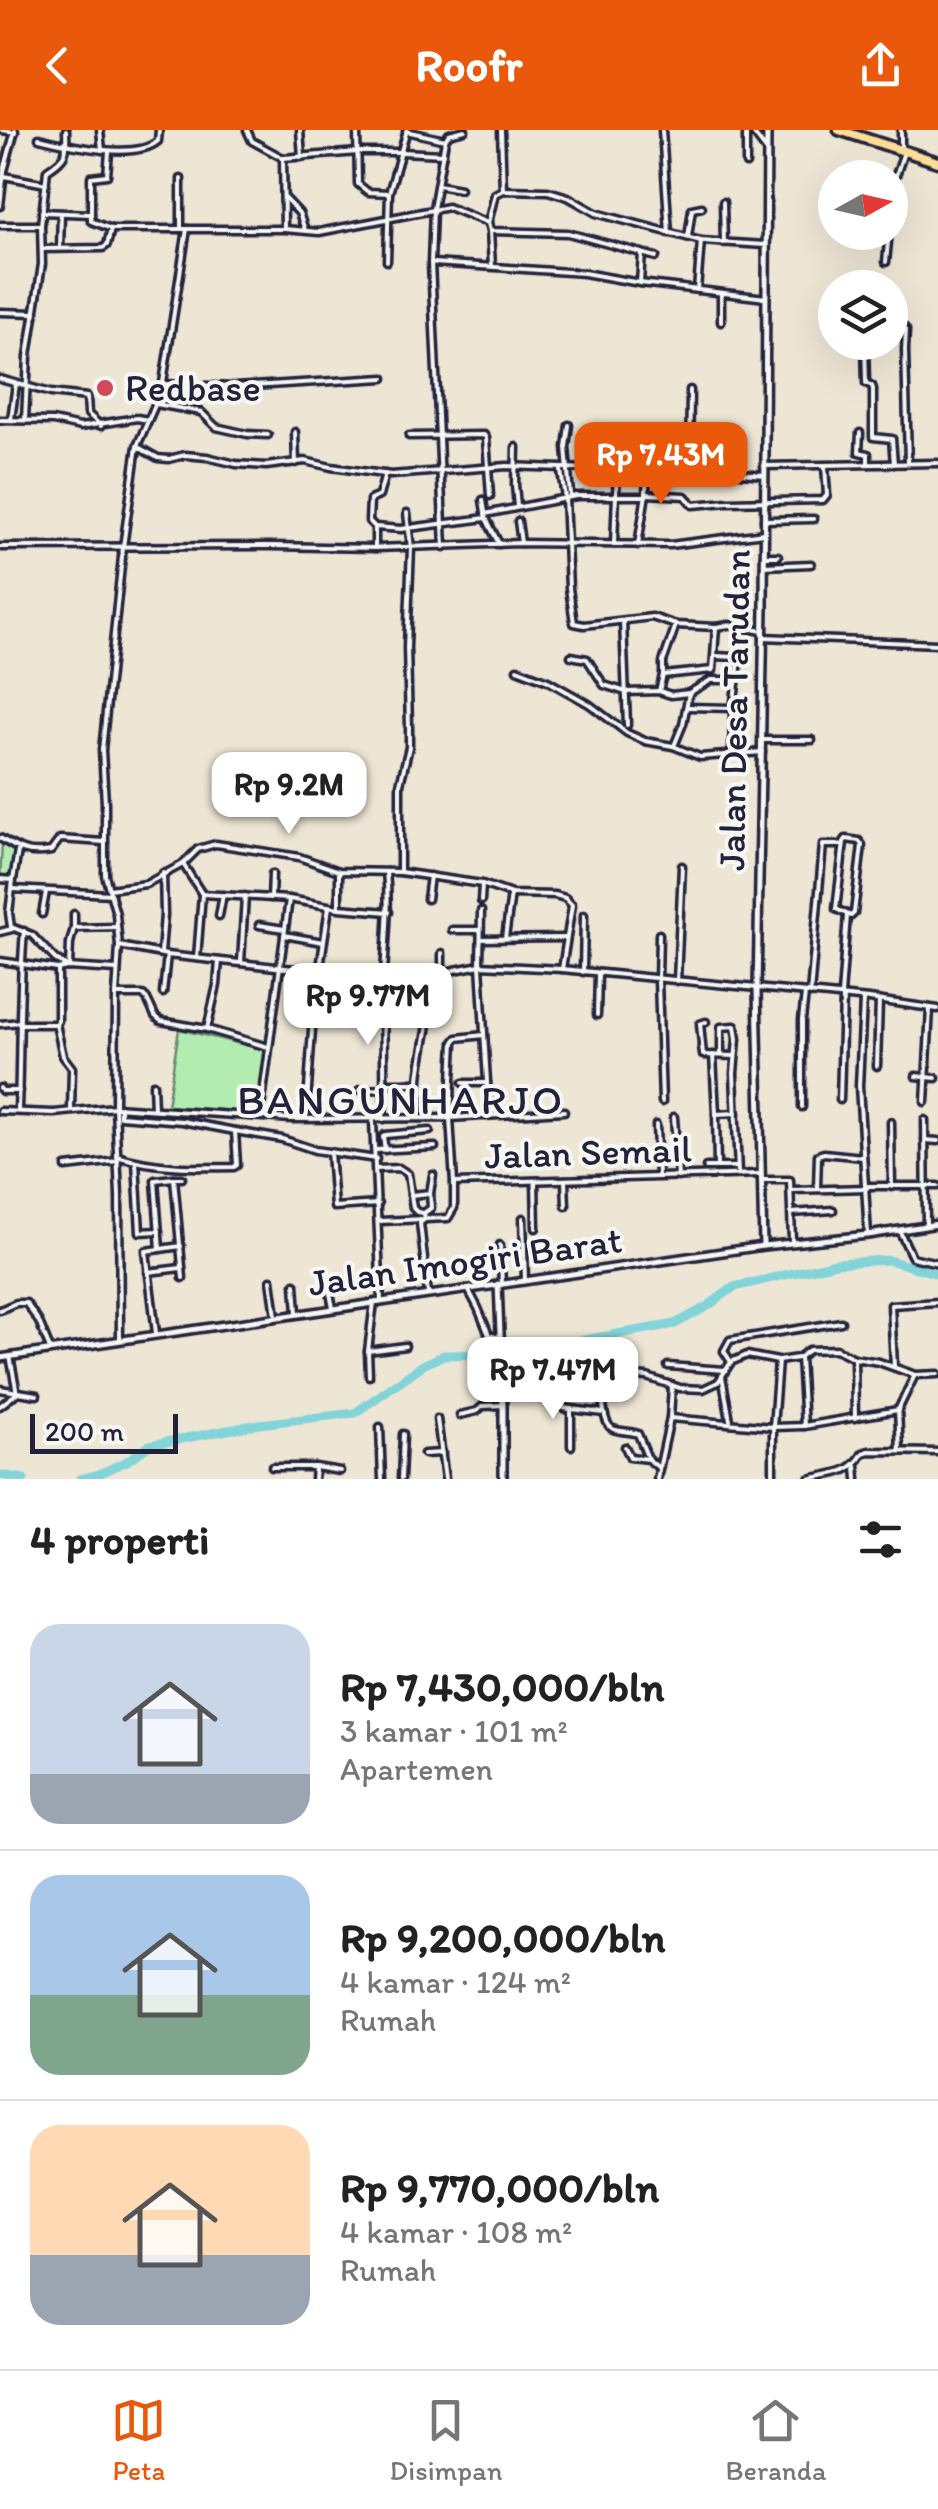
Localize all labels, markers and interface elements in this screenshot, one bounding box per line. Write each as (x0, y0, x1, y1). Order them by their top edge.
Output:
icon: back (30, 38, 85, 93)
text: Roofr (416, 38, 522, 92)
icon: share (853, 38, 908, 93)
north arrow (818, 160, 908, 250)
map controls (818, 160, 908, 360)
button: layers (818, 270, 908, 360)
place label: Redbase (125, 365, 261, 411)
marker: Redbase (94, 377, 116, 399)
pin: Rp 7.43M (558, 422, 764, 507)
text: Rp 7.43M (596, 435, 726, 473)
street label: Jalan Desa Tarudan (708, 549, 760, 871)
pin: Rp 9.2M (197, 752, 381, 837)
text: Rp 9.2M (234, 765, 344, 803)
pin: Rp 9.77M (265, 963, 471, 1048)
text: Rp 9.77M (306, 976, 430, 1014)
district label: BANGUNHARJO (237, 1074, 565, 1125)
street label: Jalan Semail (483, 1125, 693, 1179)
street label: Jalan Imogiri Barat (305, 1216, 625, 1306)
pin: Rp 7.47M (450, 1337, 656, 1422)
text: Rp 7.47M (489, 1350, 617, 1388)
scale bar (30, 1409, 178, 1454)
text: 200 m (45, 1414, 124, 1448)
icon: filters (853, 1512, 908, 1567)
text: 4 properti (30, 1514, 209, 1565)
text: Rp 7,430,000/bln (340, 1661, 665, 1712)
icon: home (110, 1664, 230, 1784)
text: 3 kamar · 101 m² (340, 1712, 568, 1750)
text: Apartemen (340, 1750, 493, 1788)
text: Rp 9,200,000/bln (340, 1912, 666, 1963)
icon: home (110, 1915, 230, 2035)
text: 4 kamar · 124 m² (340, 1963, 571, 2001)
text: Rumah (340, 2001, 436, 2039)
text: Rp 9,770,000/bln (340, 2162, 659, 2213)
icon: home (110, 2165, 230, 2285)
text: 4 kamar · 108 m² (340, 2213, 572, 2251)
text: Rumah (340, 2251, 436, 2289)
tab: Peta (111, 2393, 166, 2487)
tab: Disimpan (389, 2393, 503, 2487)
tab: Beranda (725, 2393, 827, 2487)

